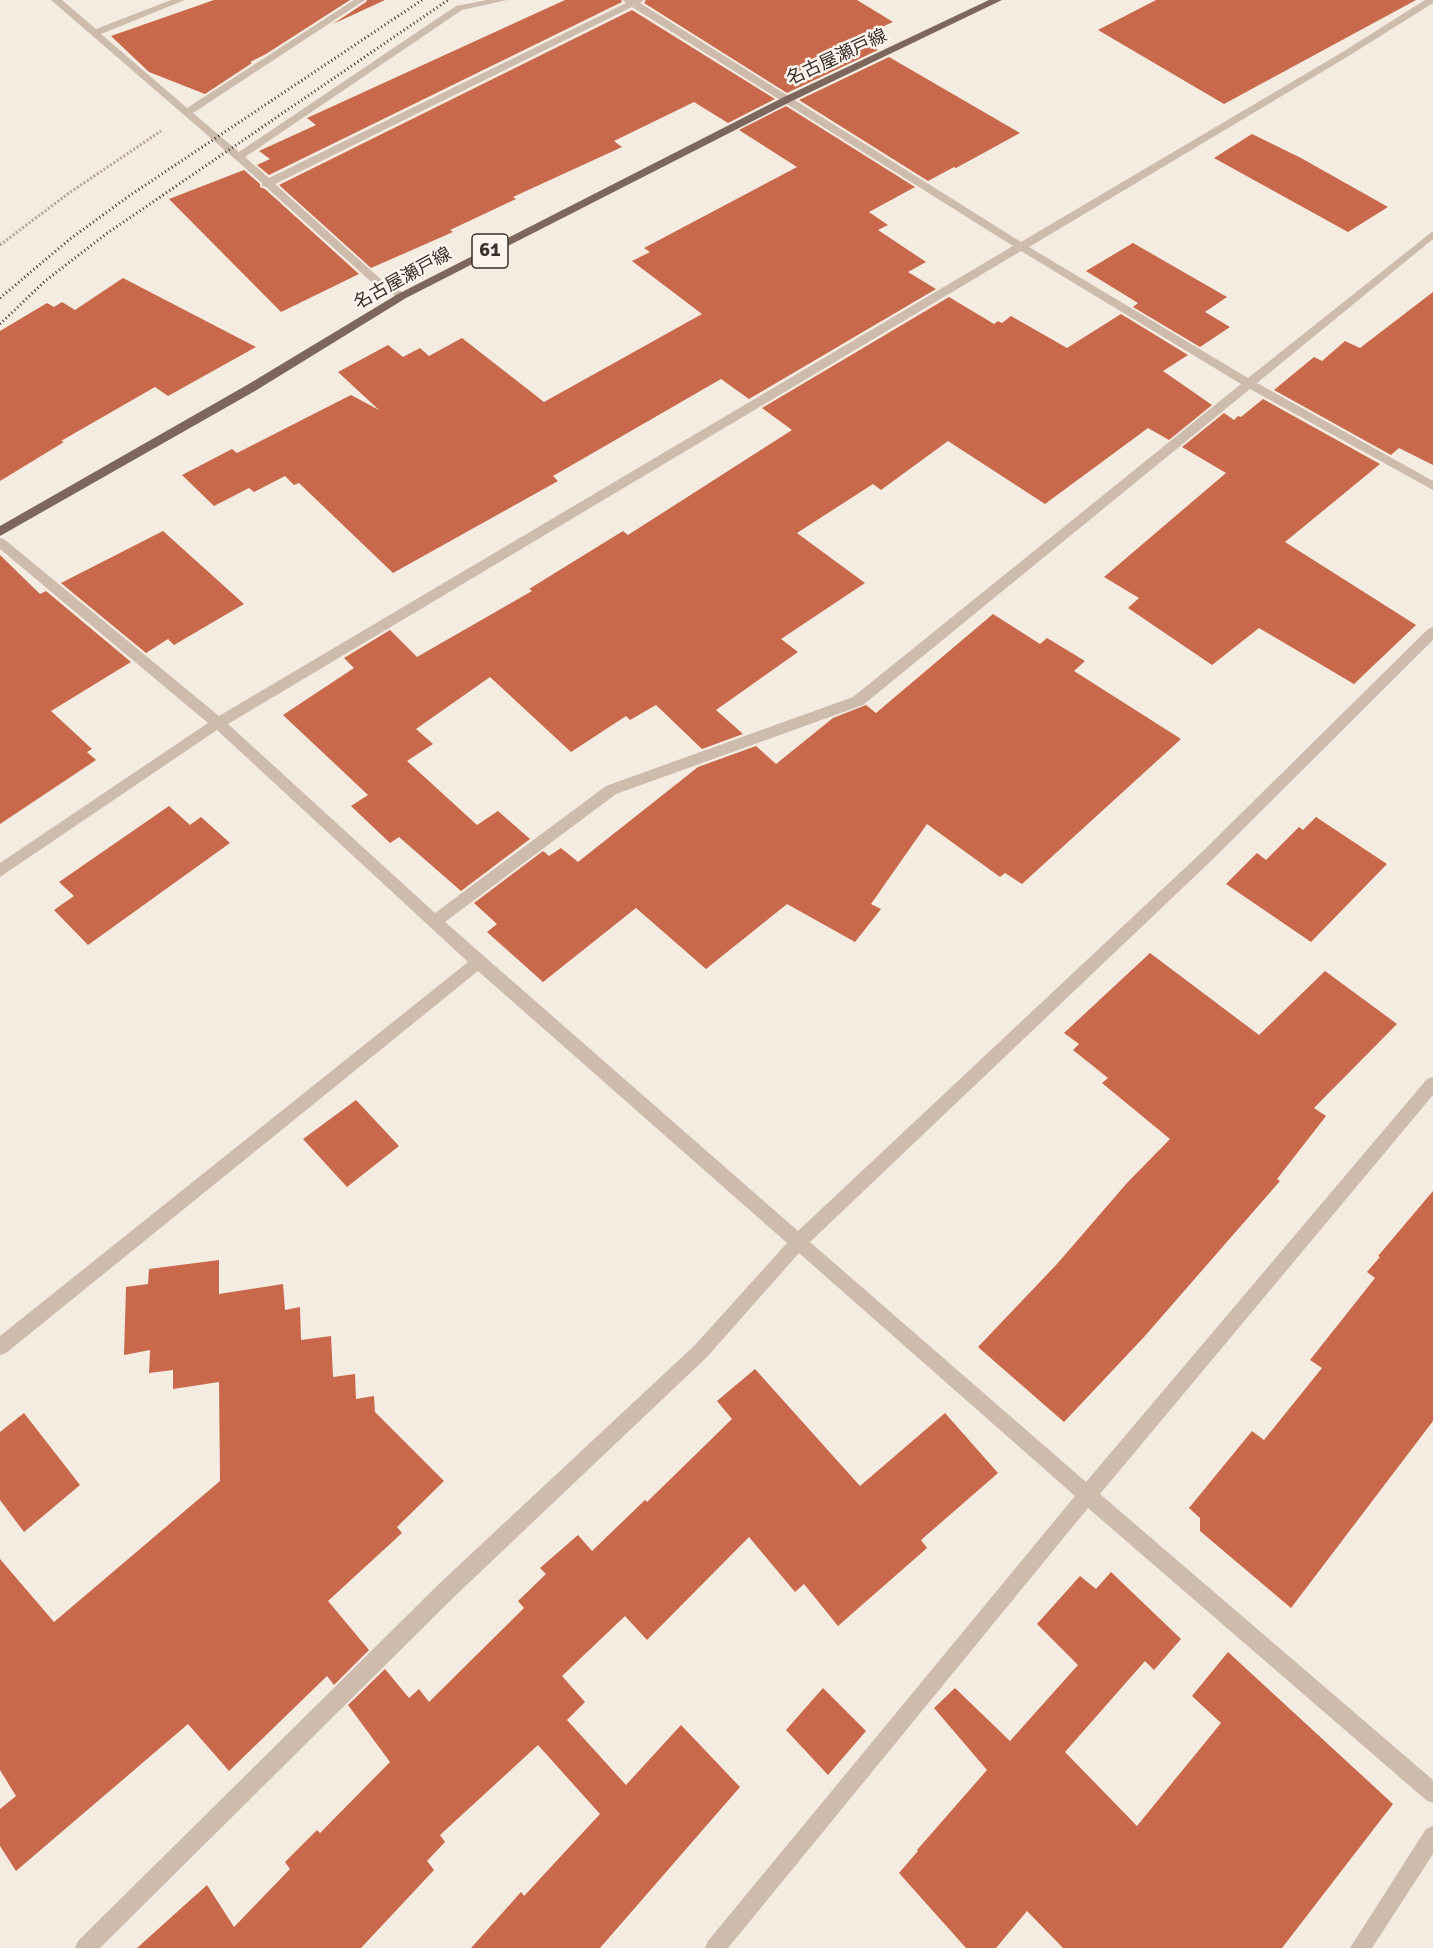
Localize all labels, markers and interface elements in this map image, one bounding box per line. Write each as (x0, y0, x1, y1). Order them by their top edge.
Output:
street label: 名古屋瀬戸線 (783, 25, 891, 91)
road number: 61 (472, 234, 508, 268)
street label: 名古屋瀬戸線 (351, 243, 455, 315)

